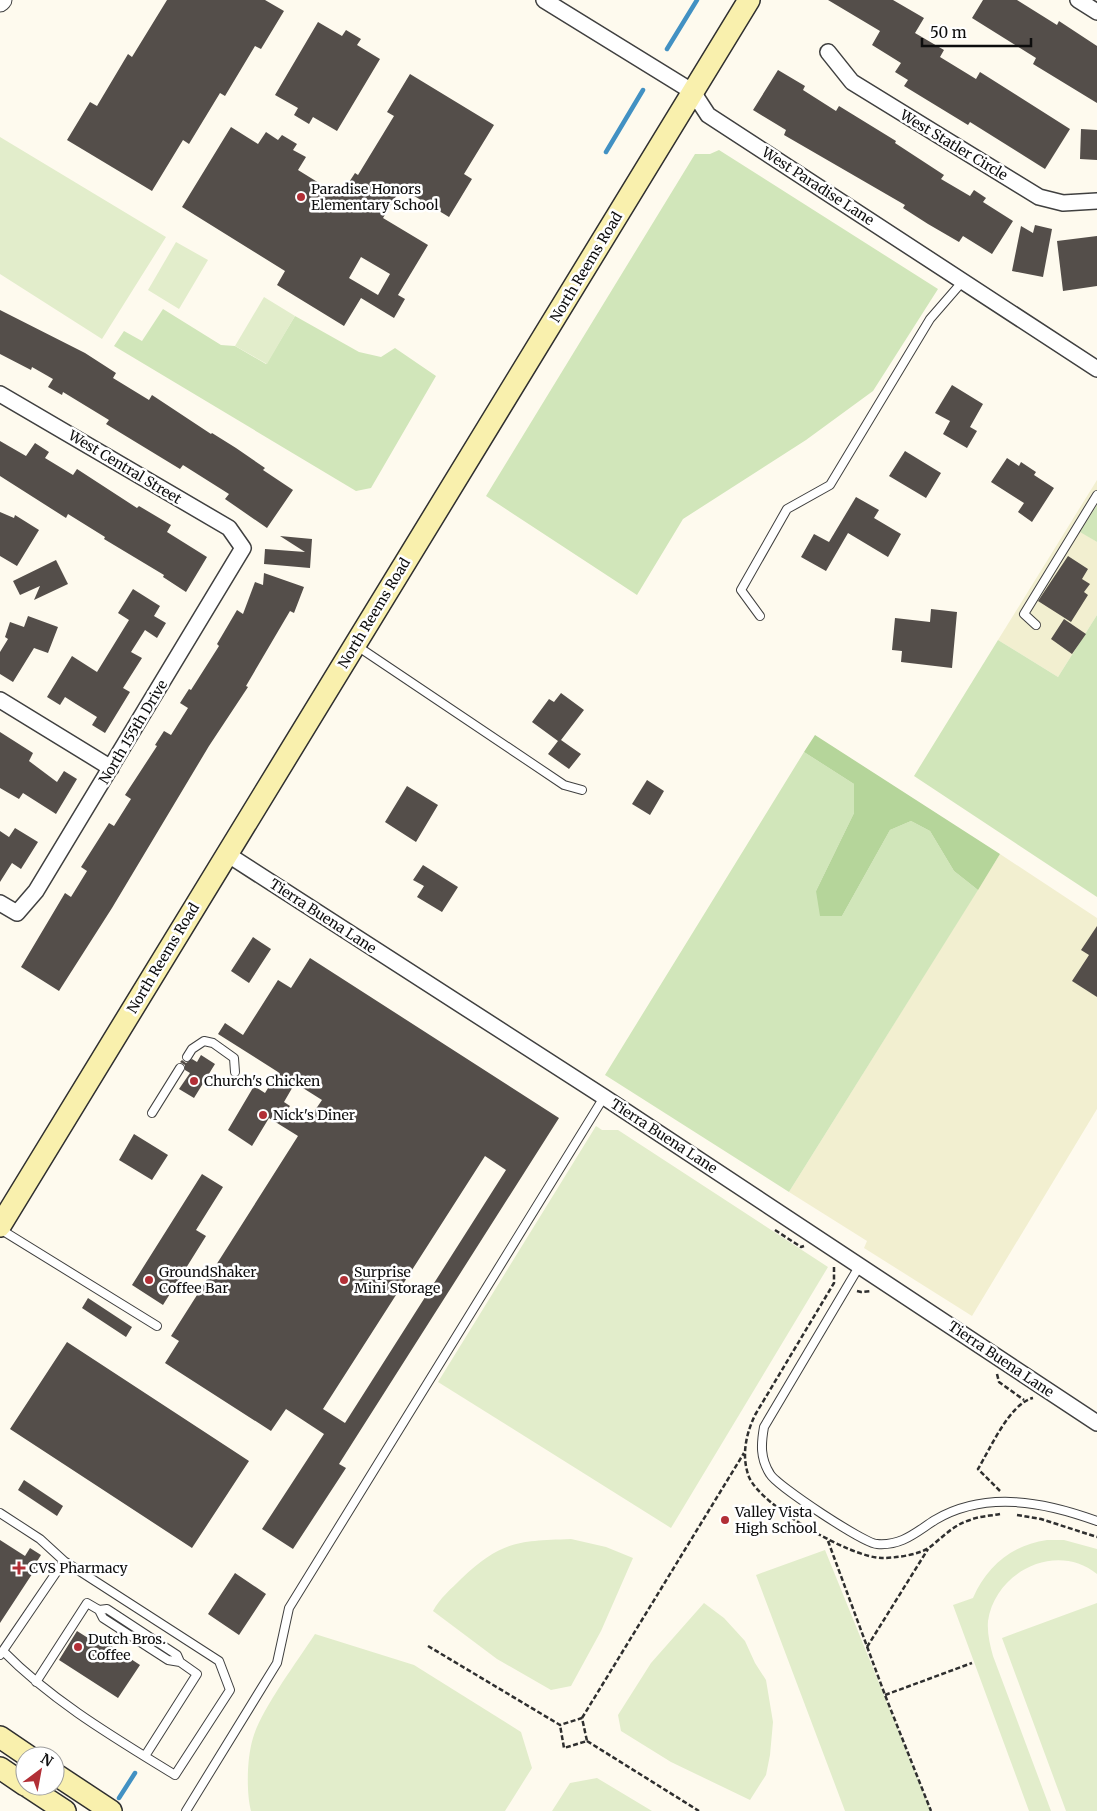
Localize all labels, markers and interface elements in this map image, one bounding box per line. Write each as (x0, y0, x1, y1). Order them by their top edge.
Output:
scale bar (922, 15, 1031, 47)
text: 50 m (930, 23, 967, 42)
street label: West Statler Circle (896, 105, 1011, 184)
street label: West Paradise Lane (758, 142, 878, 229)
place label: Paradise Honors Elementary School (311, 180, 439, 214)
marker: Paradise Honors Elementary School (295, 191, 307, 203)
street label: North Reems Road (546, 208, 626, 325)
street label: West Central Street (64, 426, 185, 508)
street label: North Reems Road (334, 554, 414, 671)
street label: North 155th Drive (95, 677, 171, 787)
street label: Tierra Buena Lane (266, 875, 380, 957)
street label: North Reems Road (123, 899, 203, 1016)
place label: Church's Chicken (204, 1072, 320, 1090)
marker: Church's Chicken (188, 1075, 200, 1087)
street label: Tierra Buena Lane (607, 1095, 721, 1177)
place label: Nick's Diner (273, 1106, 355, 1124)
marker: Nick's Diner (257, 1109, 269, 1121)
place label: GroundShaker Coffee Bar (159, 1263, 257, 1297)
place label: Surprise Mini Storage (354, 1263, 440, 1297)
marker: GroundShaker Coffee Bar (143, 1274, 155, 1286)
marker: Surprise Mini Storage (338, 1274, 350, 1286)
street label: Tierra Buena Lane (945, 1317, 1057, 1401)
place label: Valley Vista High School (734, 1503, 818, 1537)
marker: Valley Vista High School (719, 1514, 731, 1526)
place label: CVS Pharmacy (29, 1559, 129, 1577)
marker: CVS Pharmacy (13, 1562, 25, 1574)
place label: Dutch Bros. Coffee (88, 1630, 166, 1664)
marker: Dutch Bros. Coffee (72, 1641, 84, 1653)
north arrow (15, 1746, 65, 1796)
text: N (37, 1749, 56, 1771)

